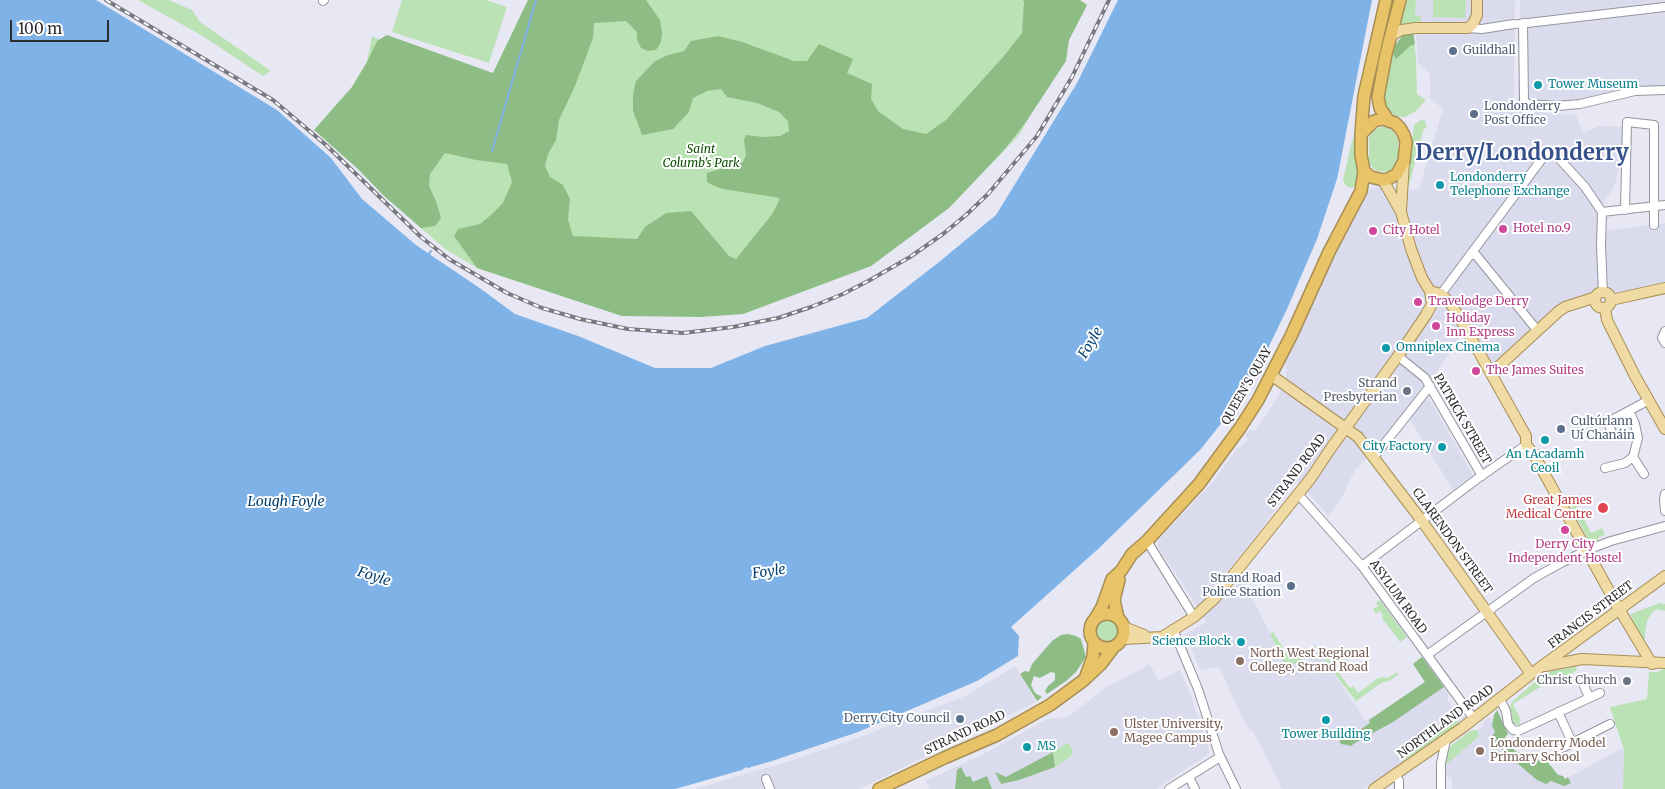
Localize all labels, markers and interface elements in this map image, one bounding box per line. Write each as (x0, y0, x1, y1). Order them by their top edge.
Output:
scale bar (12, 10, 111, 42)
text: 100 m (18, 19, 62, 38)
place label: Guildhall (1463, 44, 1516, 58)
marker: Guildhall (1447, 45, 1459, 57)
place label: Tower Museum (1548, 78, 1638, 92)
marker: Tower Museum (1532, 79, 1544, 91)
place label: Londonderry Post Office (1484, 100, 1560, 128)
marker: Londonderry Post Office (1468, 108, 1480, 120)
district label: Derry/Londonderry (1415, 141, 1629, 167)
park label: Saint Columb's Park (663, 143, 739, 171)
place label: Londonderry Telephone Exchange (1450, 171, 1569, 199)
marker: Londonderry Telephone Exchange (1434, 179, 1446, 191)
place label: Hotel no.9 (1513, 222, 1571, 236)
marker: Hotel no.9 (1497, 223, 1509, 235)
place label: City Hotel (1383, 224, 1440, 238)
marker: City Hotel (1367, 225, 1379, 237)
place label: Travelodge Derry (1428, 295, 1529, 309)
marker: Travelodge Derry (1412, 296, 1424, 308)
place label: Holiday Inn Express (1446, 312, 1515, 340)
marker: Holiday Inn Express (1430, 320, 1442, 332)
water label: Foyle (1075, 324, 1107, 362)
place label: Omniplex Cinema (1396, 341, 1500, 355)
marker: Omniplex Cinema (1380, 342, 1392, 354)
street label: QUEEN'S QUAY (1219, 344, 1275, 428)
place label: The James Suites (1486, 364, 1584, 378)
marker: The James Suites (1470, 365, 1482, 377)
street label: PATRICK STREET (1430, 371, 1494, 467)
place label: Strand Presbyterian (1323, 377, 1397, 405)
marker: Strand Presbyterian (1401, 385, 1413, 397)
place label: Cultúrlann Uí Chanáin (1571, 415, 1635, 443)
marker: Cultúrlann Uí Chanáin (1555, 423, 1567, 435)
street label: STRAND ROAD (1265, 432, 1329, 510)
marker: An tAcadamh Ceoil (1539, 434, 1551, 446)
place label: City Factory (1363, 440, 1432, 454)
marker: City Factory (1436, 441, 1448, 453)
place label: An tAcadamh Ceoil (1506, 448, 1584, 476)
street label: CLARENDON STREET (1409, 486, 1495, 596)
water label: Lough Foyle (247, 494, 325, 510)
place label: Great James Medical Centre (1506, 494, 1592, 522)
marker: Great James Medical Centre (1596, 501, 1610, 515)
marker: Derry City Independent Hostel (1559, 524, 1571, 536)
place label: Derry City Independent Hostel (1508, 538, 1622, 566)
street label: ASYLUM ROAD (1366, 557, 1430, 637)
water label: Foyle (751, 561, 787, 583)
water label: Foyle (356, 564, 392, 590)
place label: Strand Road Police Station (1202, 572, 1281, 600)
street label: FRANCIS STREET (1546, 578, 1636, 652)
marker: Strand Road Police Station (1285, 580, 1297, 592)
place label: Science Block (1152, 635, 1231, 649)
marker: Science Block (1235, 636, 1247, 648)
place label: North West Regional College, Strand Road (1250, 647, 1369, 675)
marker: North West Regional College, Strand Road (1234, 655, 1246, 667)
place label: Christ Church (1537, 674, 1617, 688)
marker: Christ Church (1621, 675, 1633, 687)
street label: NORTHLAND ROAD (1395, 682, 1497, 762)
street label: STRAND ROAD (922, 708, 1008, 758)
place label: Derry City Council (844, 712, 950, 726)
marker: Derry City Council (954, 713, 966, 725)
marker: Tower Building (1320, 714, 1332, 726)
place label: Ulster University, Magee Campus (1124, 718, 1223, 746)
marker: Ulster University, Magee Campus (1108, 726, 1120, 738)
place label: Tower Building (1282, 728, 1370, 742)
place label: Londonderry Model Primary School (1490, 737, 1606, 765)
place label: MS (1037, 740, 1056, 754)
marker: MS (1021, 741, 1033, 753)
marker: Londonderry Model Primary School (1474, 745, 1486, 757)

